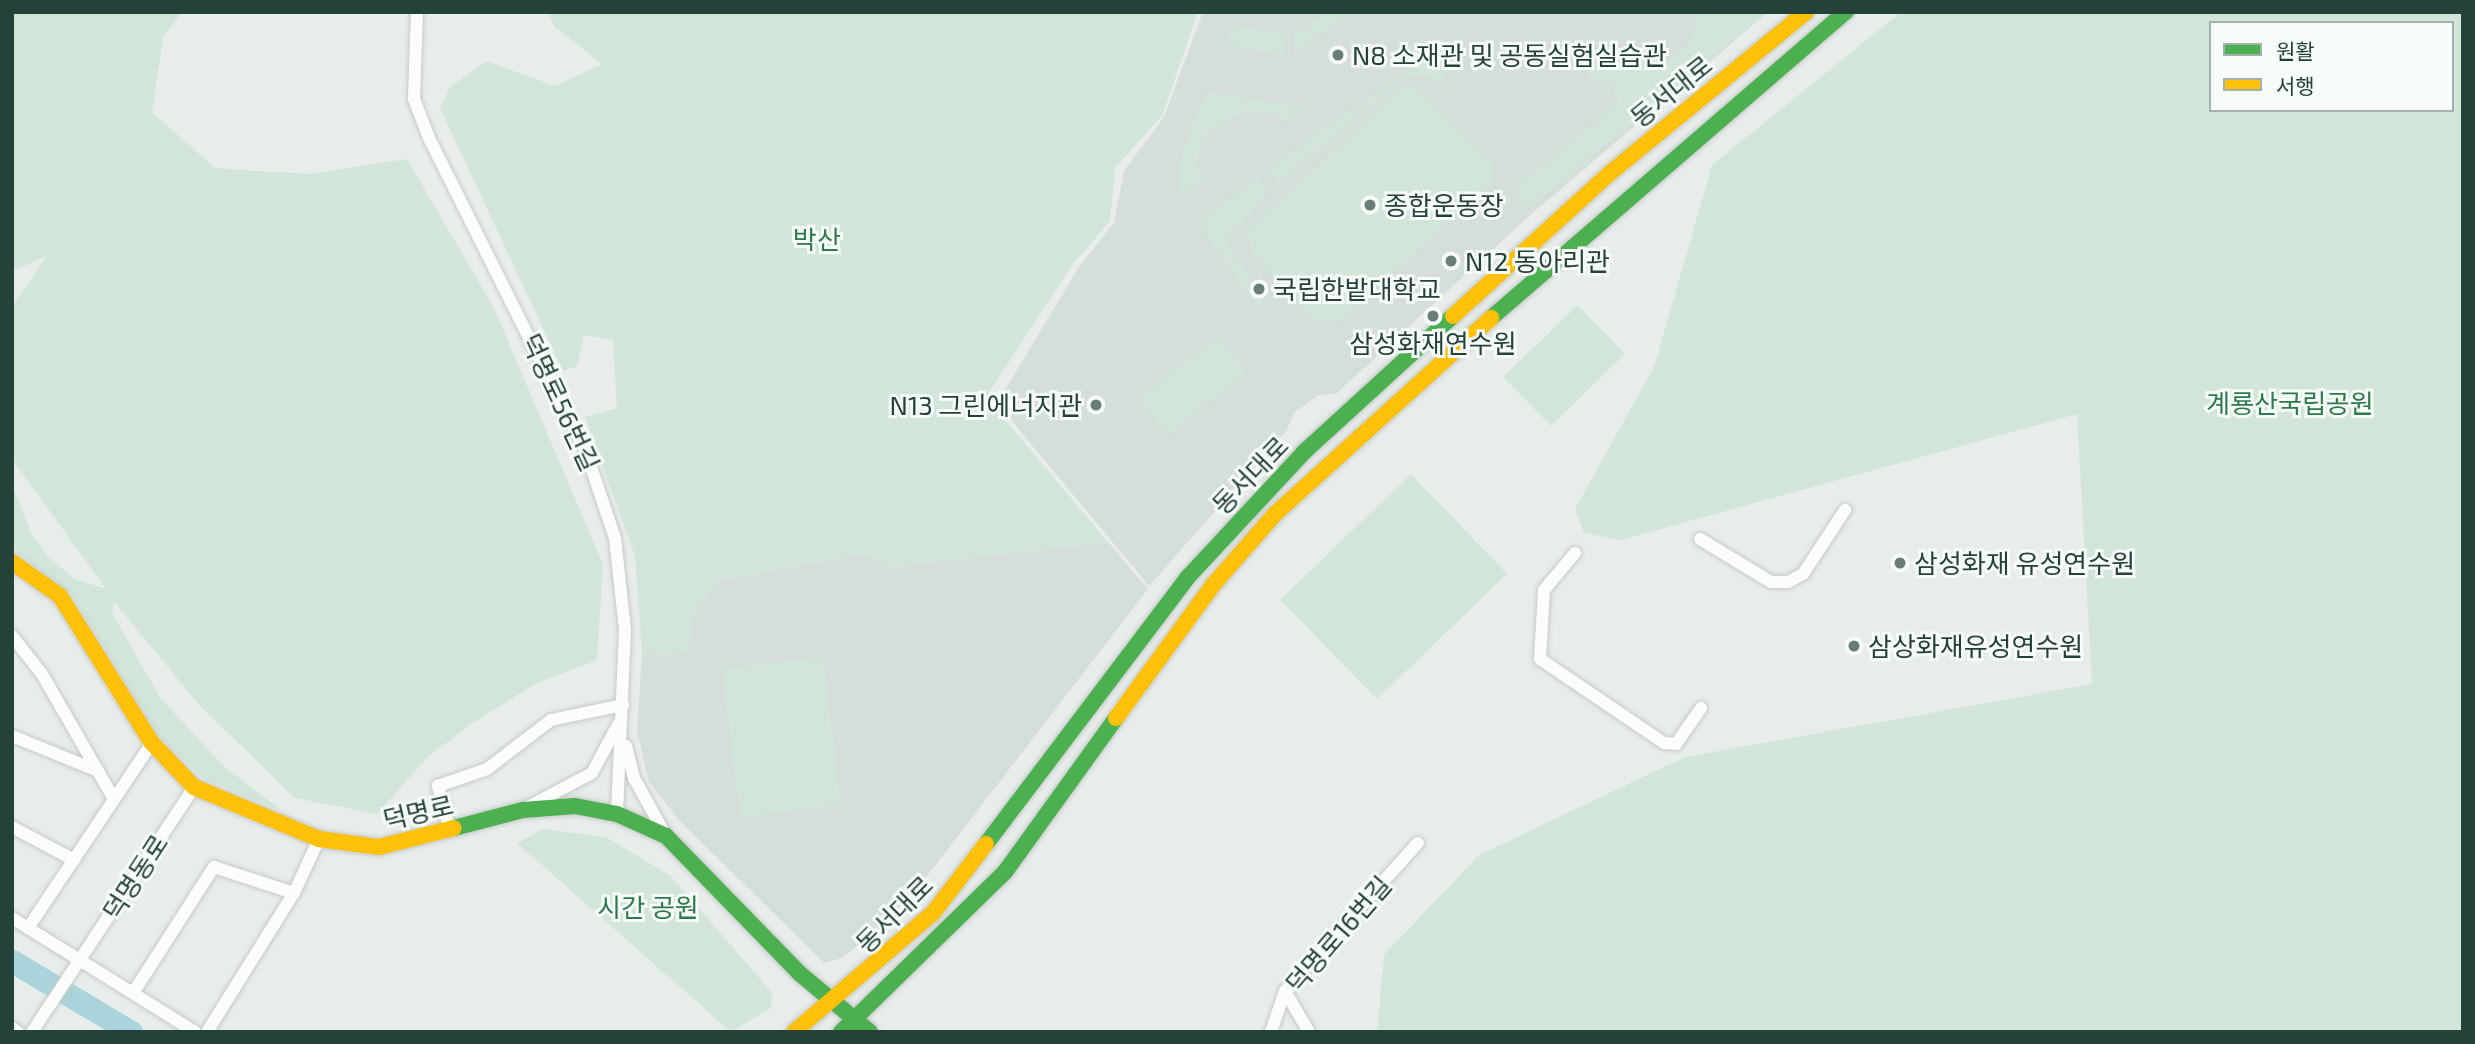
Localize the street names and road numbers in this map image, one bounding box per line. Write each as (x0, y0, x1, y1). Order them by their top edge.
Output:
street label: 동서대로 (1624, 49, 1718, 133)
street label: 덕명로56번길 (516, 328, 606, 476)
street label: 동서대로 (1206, 430, 1294, 520)
street label: 덕명로 (380, 789, 456, 835)
street label: 덕명동로 (96, 828, 174, 926)
street label: 동서대로 (849, 869, 939, 959)
street label: 덕명로16번길 (1279, 869, 1397, 999)

